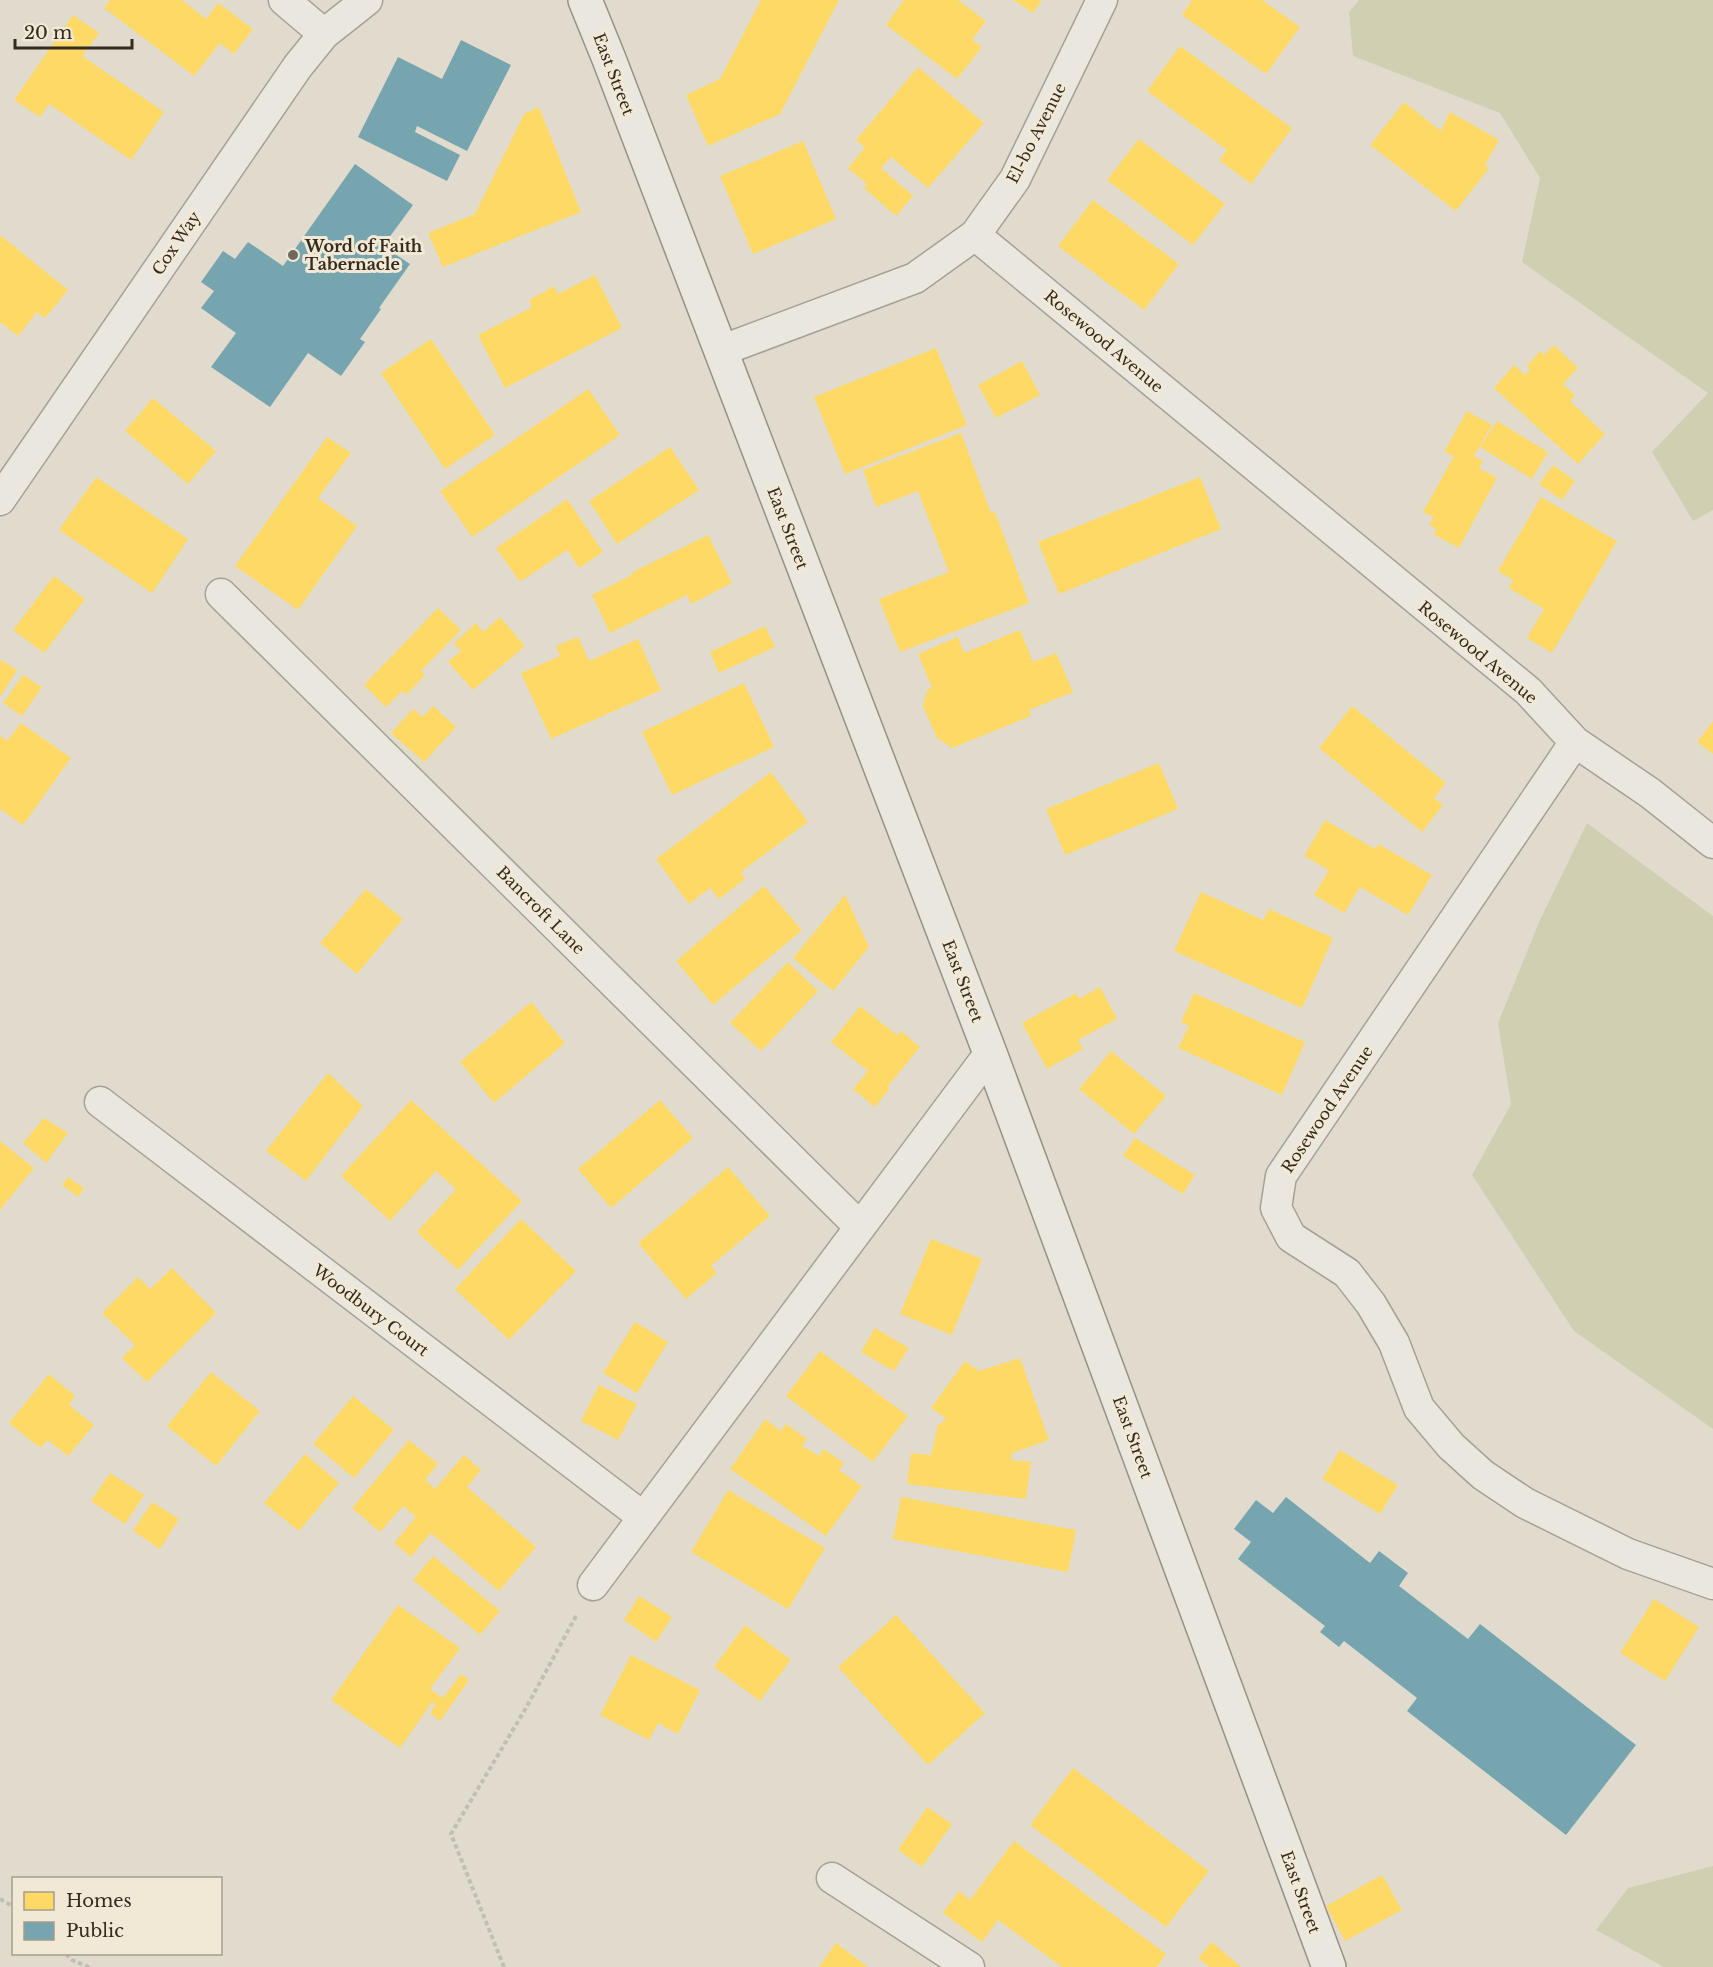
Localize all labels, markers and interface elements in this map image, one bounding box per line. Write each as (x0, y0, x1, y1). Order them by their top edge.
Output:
scale bar (15, 12, 132, 50)
text: 20 m (24, 22, 72, 44)
street label: East Street (589, 30, 639, 118)
street label: El-bo Avenue (1002, 79, 1070, 187)
street label: Cox Way (147, 207, 205, 279)
place label: Word of Faith Tabernacle (304, 236, 423, 274)
marker: Word of Faith Tabernacle (286, 248, 300, 262)
street label: Rosewood Avenue (1040, 285, 1168, 397)
street label: East Street (763, 484, 813, 572)
street label: Rosewood Avenue (1414, 596, 1542, 708)
street label: Bancroft Lane (493, 862, 589, 958)
street label: East Street (938, 937, 988, 1025)
street label: Rosewood Avenue (1277, 1042, 1377, 1176)
street label: Woodbury Court (308, 1259, 433, 1360)
street label: East Street (1109, 1393, 1157, 1481)
street label: East Street (1277, 1848, 1325, 1936)
legend (12, 1877, 222, 1955)
text: Homes (66, 1890, 132, 1912)
text: Public (66, 1920, 124, 1942)

